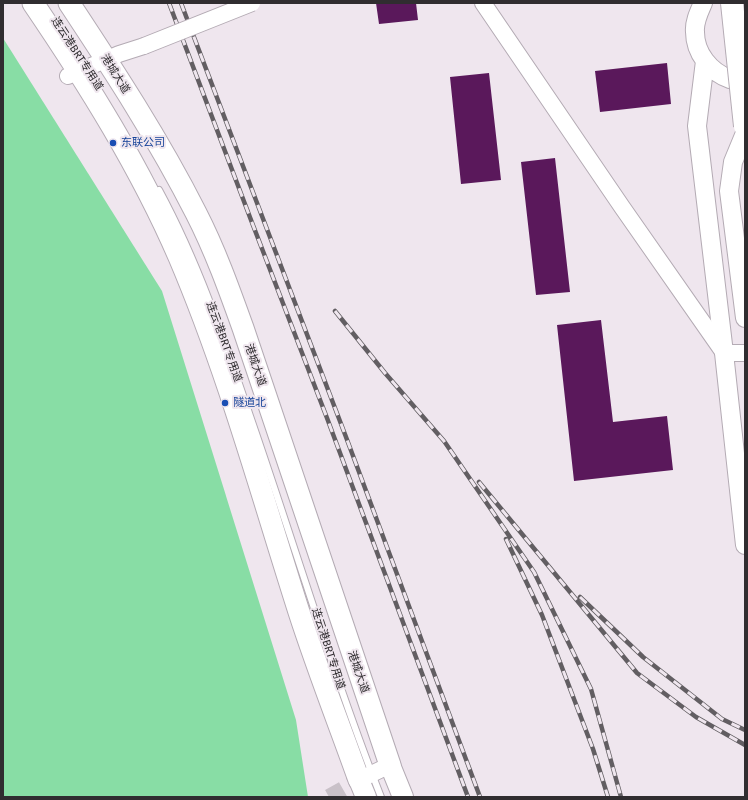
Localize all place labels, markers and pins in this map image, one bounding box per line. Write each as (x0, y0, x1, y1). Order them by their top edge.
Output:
place label: 东联公司 (121, 136, 165, 150)
marker: 东联公司 (108, 138, 118, 148)
place label: 隧道北 (233, 396, 266, 410)
marker: 隧道北 (220, 398, 230, 408)

